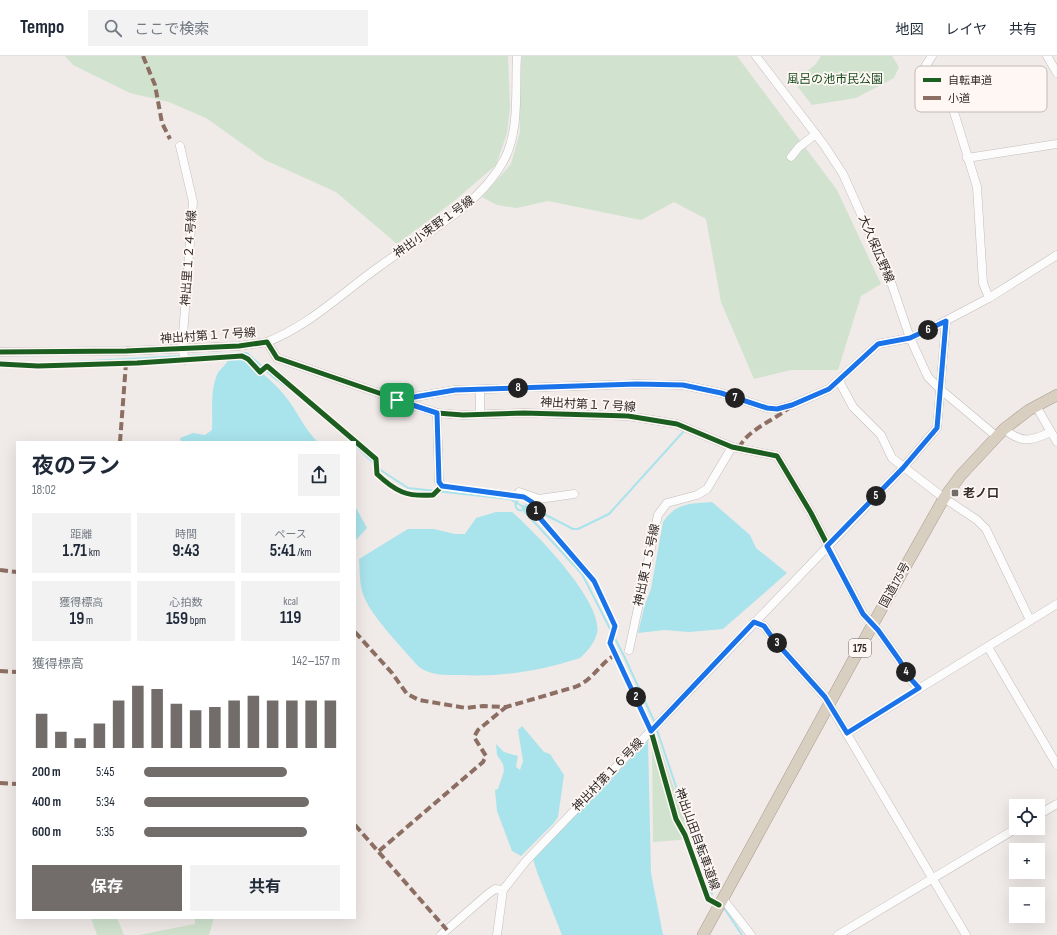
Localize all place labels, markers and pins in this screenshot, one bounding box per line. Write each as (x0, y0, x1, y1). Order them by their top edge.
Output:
pin: 6 (918, 320, 938, 340)
pin: 8 (508, 378, 528, 398)
pin (380, 383, 414, 417)
pin: 7 (725, 388, 745, 408)
pin: 5 (866, 486, 886, 506)
place label: 老ノ口 (963, 486, 999, 501)
marker: 老ノ口 (950, 488, 960, 498)
pin: 1 (526, 501, 546, 521)
pin: 3 (767, 633, 787, 653)
pin: 4 (896, 662, 916, 682)
pin: 2 (626, 687, 646, 707)

